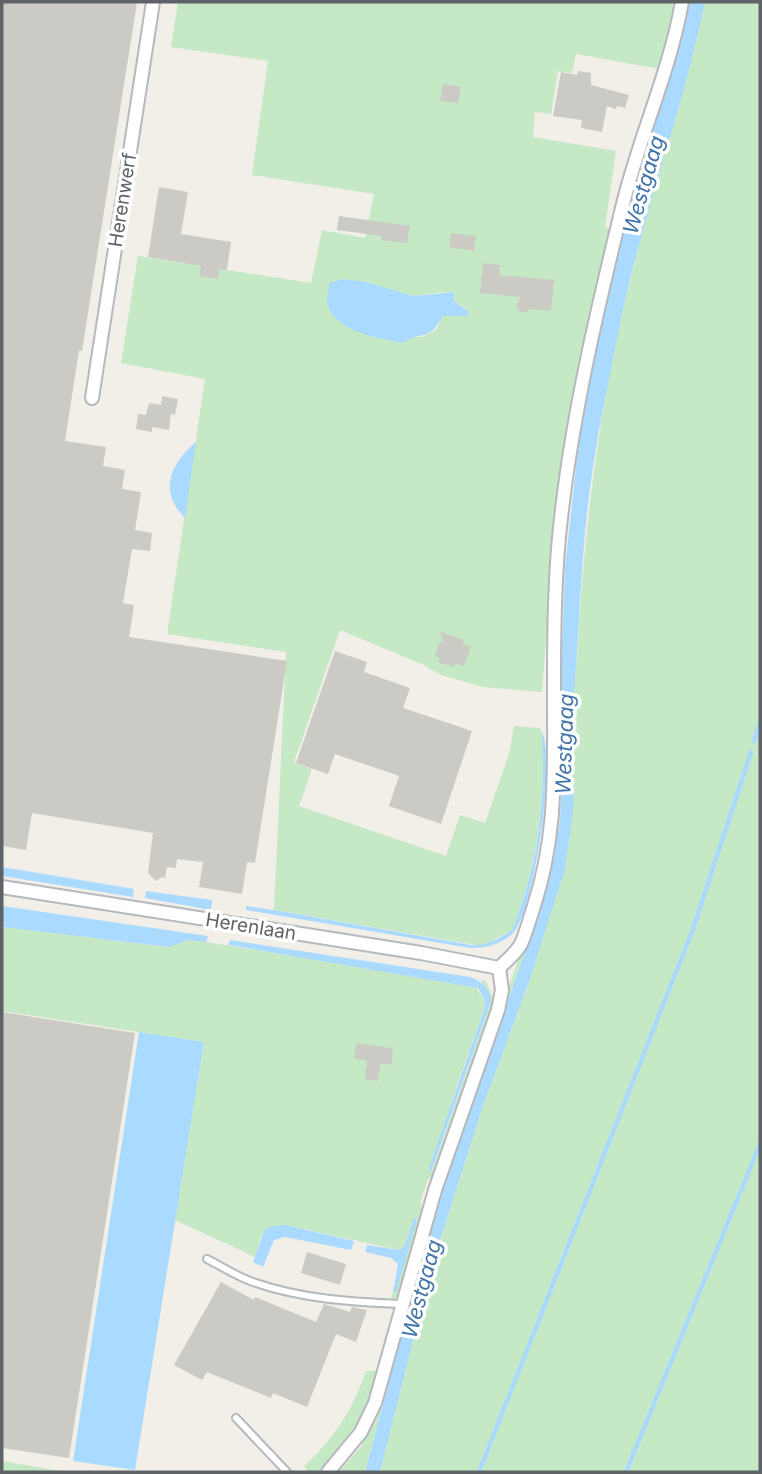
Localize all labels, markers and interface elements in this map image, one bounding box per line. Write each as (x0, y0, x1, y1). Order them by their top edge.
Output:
water label: Westgaag (618, 133, 669, 237)
street label: Herenwerf (104, 151, 141, 249)
water label: Westgaag (550, 693, 579, 795)
street label: Herenlaan (204, 908, 298, 945)
water label: Westgaag (396, 1237, 447, 1341)

